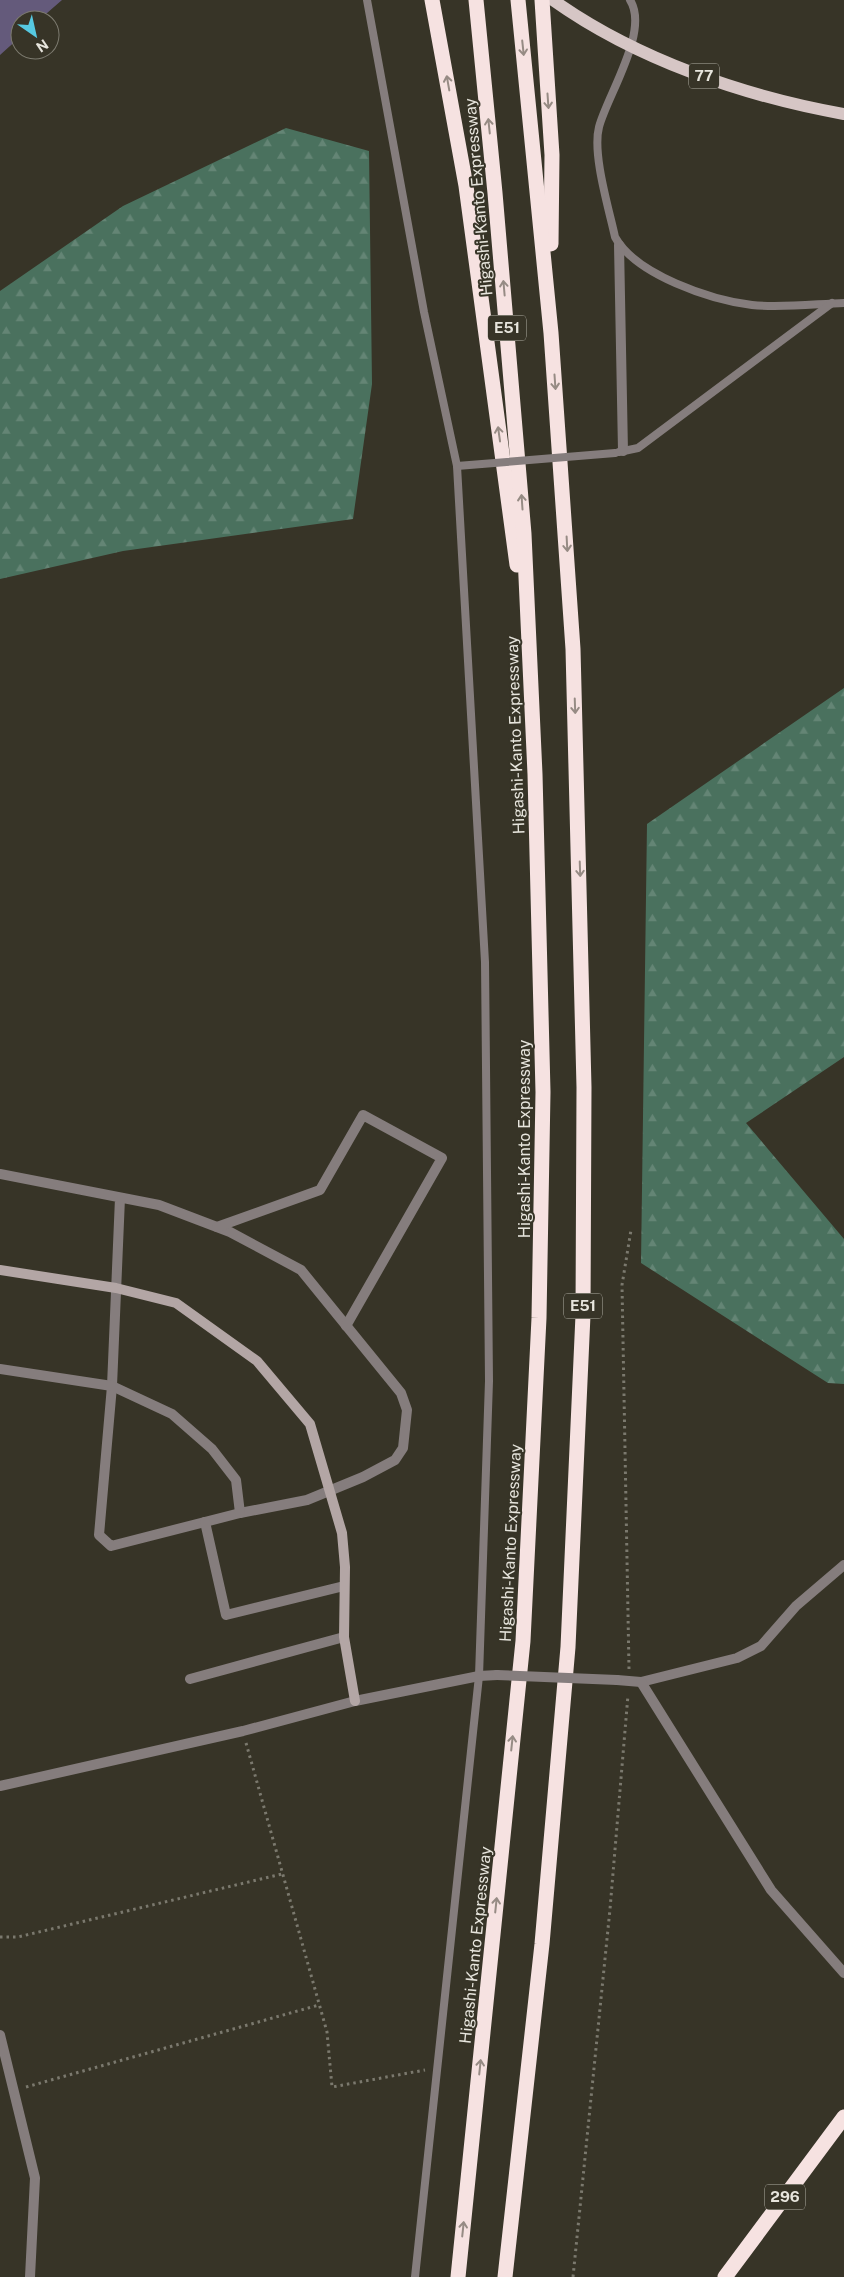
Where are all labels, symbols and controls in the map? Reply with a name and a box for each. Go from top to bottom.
north arrow [10,10,60,60]
text: N [33,36,51,55]
one-way arrow [518,40,528,56]
road number: 77 [689,64,719,88]
one-way arrow [442,75,452,91]
one-way arrow [544,93,553,109]
street label: Higashi-Kanto Expressway [460,97,497,297]
one-way arrow [484,119,494,135]
one-way arrow [499,280,509,296]
road number: E51 [488,316,526,340]
one-way arrow [550,374,559,390]
one-way arrow [494,427,504,443]
one-way arrow [517,495,527,511]
one-way arrow [562,536,571,552]
street label: Higashi-Kanto Expressway [503,635,528,834]
one-way arrow [570,698,579,714]
one-way arrow [575,860,585,876]
street label: Higashi-Kanto Expressway [515,1039,534,1238]
road number: E51 [564,1294,602,1318]
street label: Higashi-Kanto Expressway [496,1443,525,1643]
one-way arrow [508,1736,517,1752]
street label: Higashi-Kanto Expressway [456,1845,495,2045]
one-way arrow [491,1897,501,1913]
one-way arrow [475,2059,485,2075]
road number: 296 [765,2184,805,2210]
one-way arrow [459,2221,468,2237]

